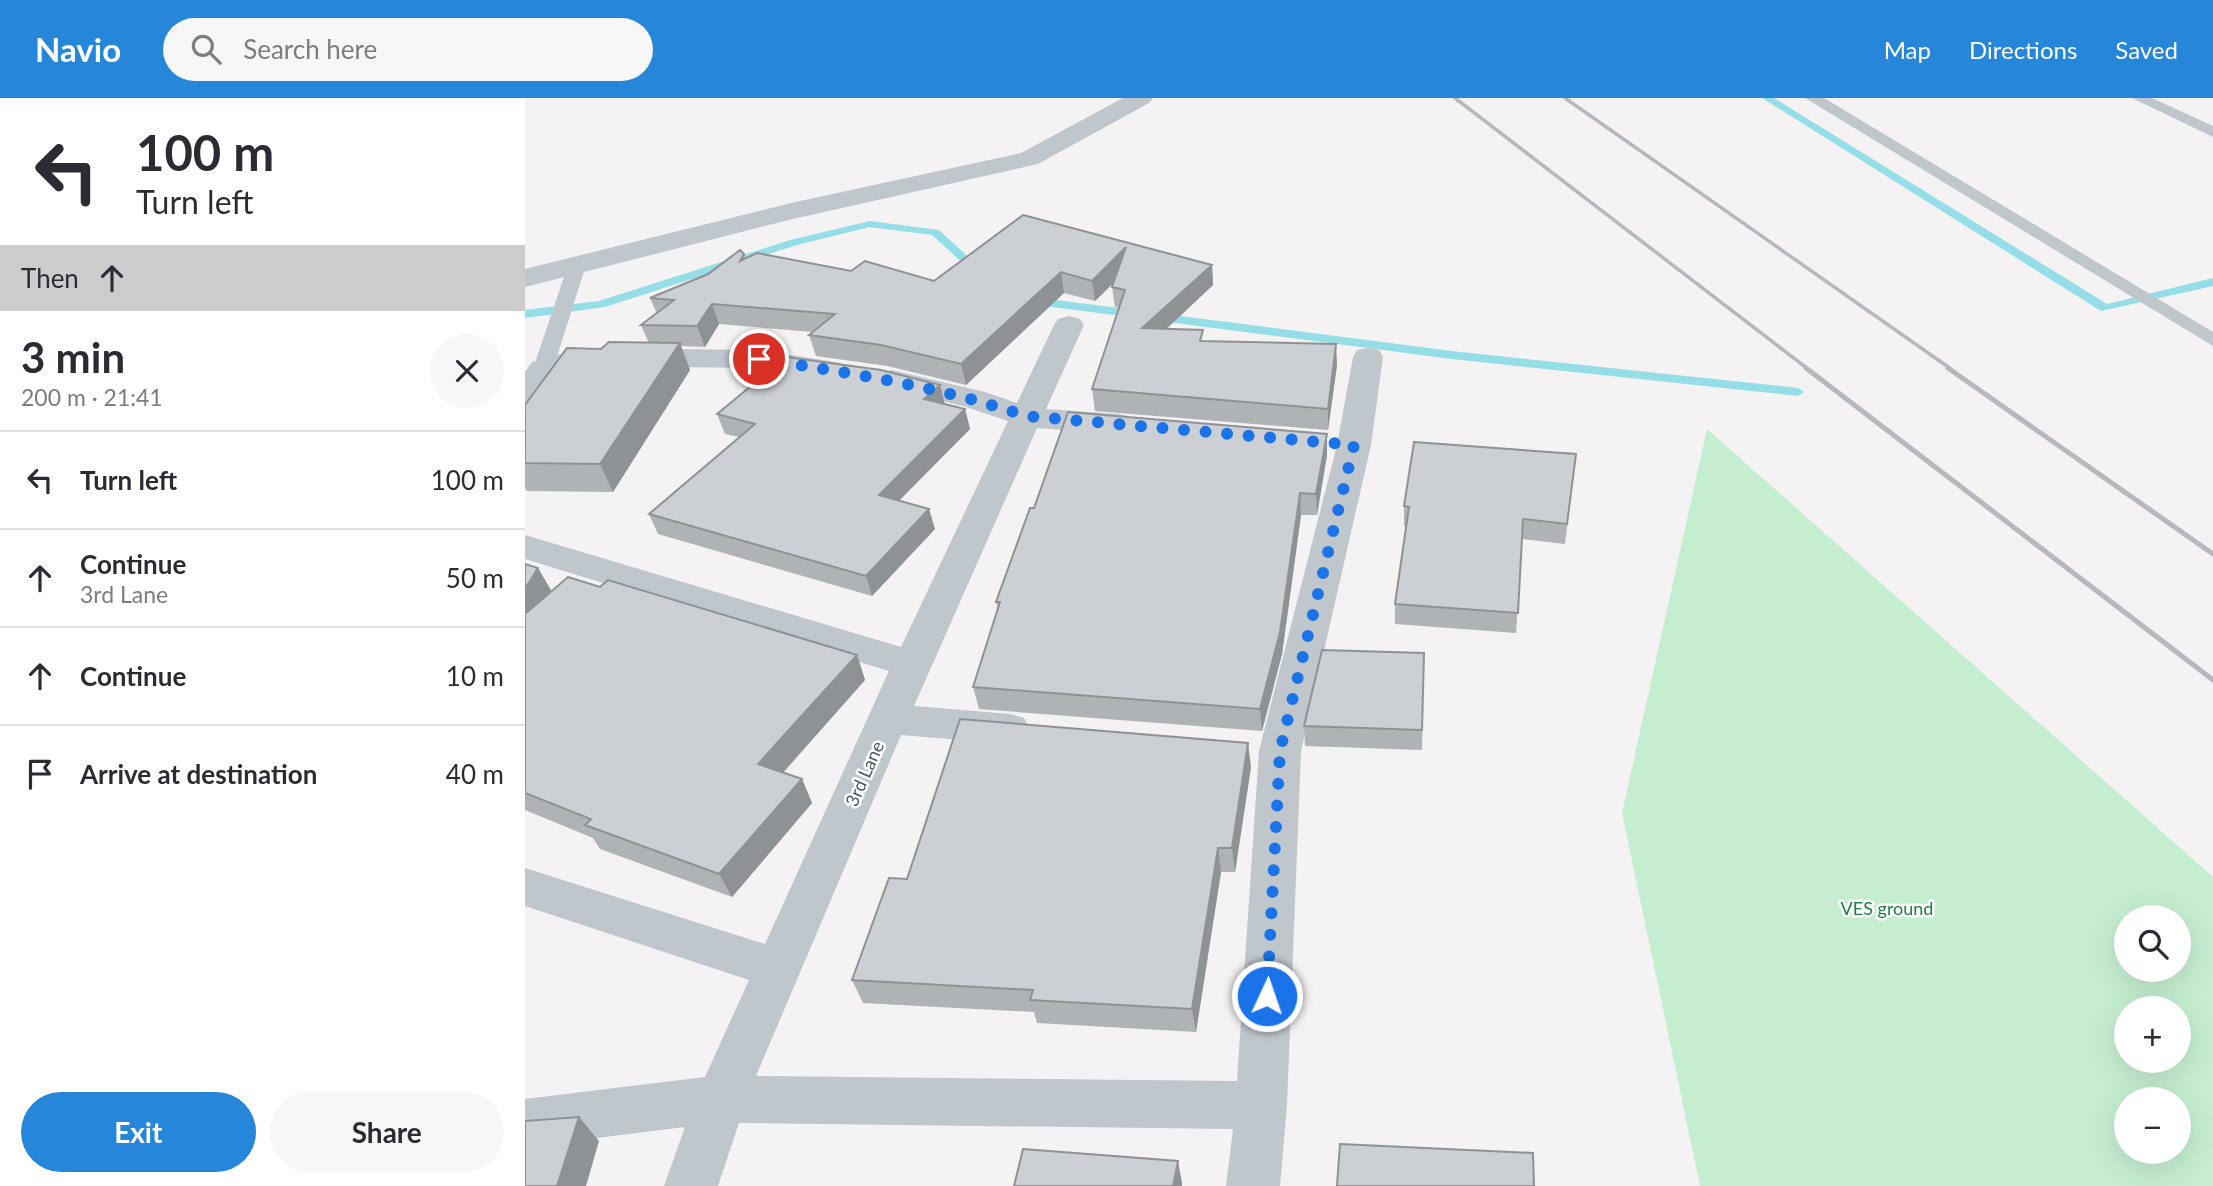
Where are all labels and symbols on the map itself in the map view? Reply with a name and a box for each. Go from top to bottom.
pin [729,329,789,389]
street label: 3rd Lane [840,738,888,810]
park label: VES ground [1841,897,1933,919]
position arrow [1230,959,1304,1033]

